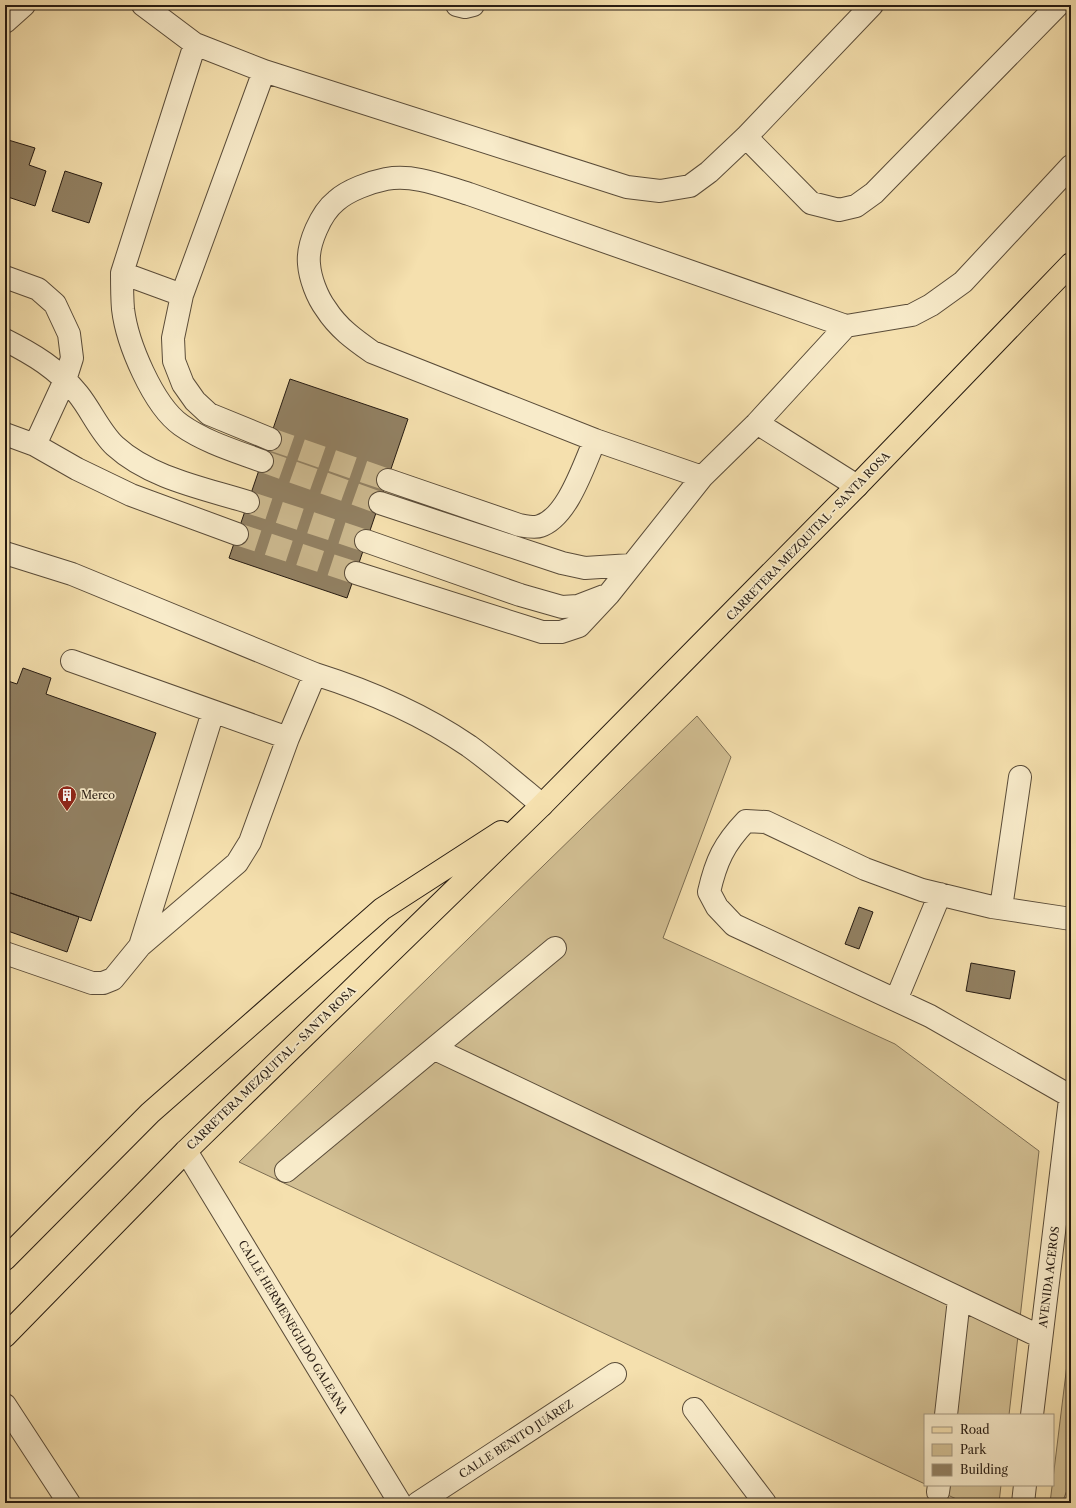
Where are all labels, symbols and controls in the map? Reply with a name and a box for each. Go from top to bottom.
street label: CARRETERA MEZQUITAL - SANTA ROSA [723,448,893,623]
building icon: Merco [56,784,78,812]
place label: Merco [81,788,115,802]
street label: CARRETERA MEZQUITAL - SANTA ROSA [184,983,359,1153]
street label: AVENIDA ACEROS [1036,1225,1062,1330]
street label: CALLE HERMENEGILDO GALEANA [235,1238,351,1417]
street label: CALLE BENITO JUÁREZ [456,1397,576,1481]
legend [924,1414,1054,1486]
text: Road [960,1422,990,1437]
text: Park [960,1442,987,1457]
text: Building [960,1462,1008,1477]

